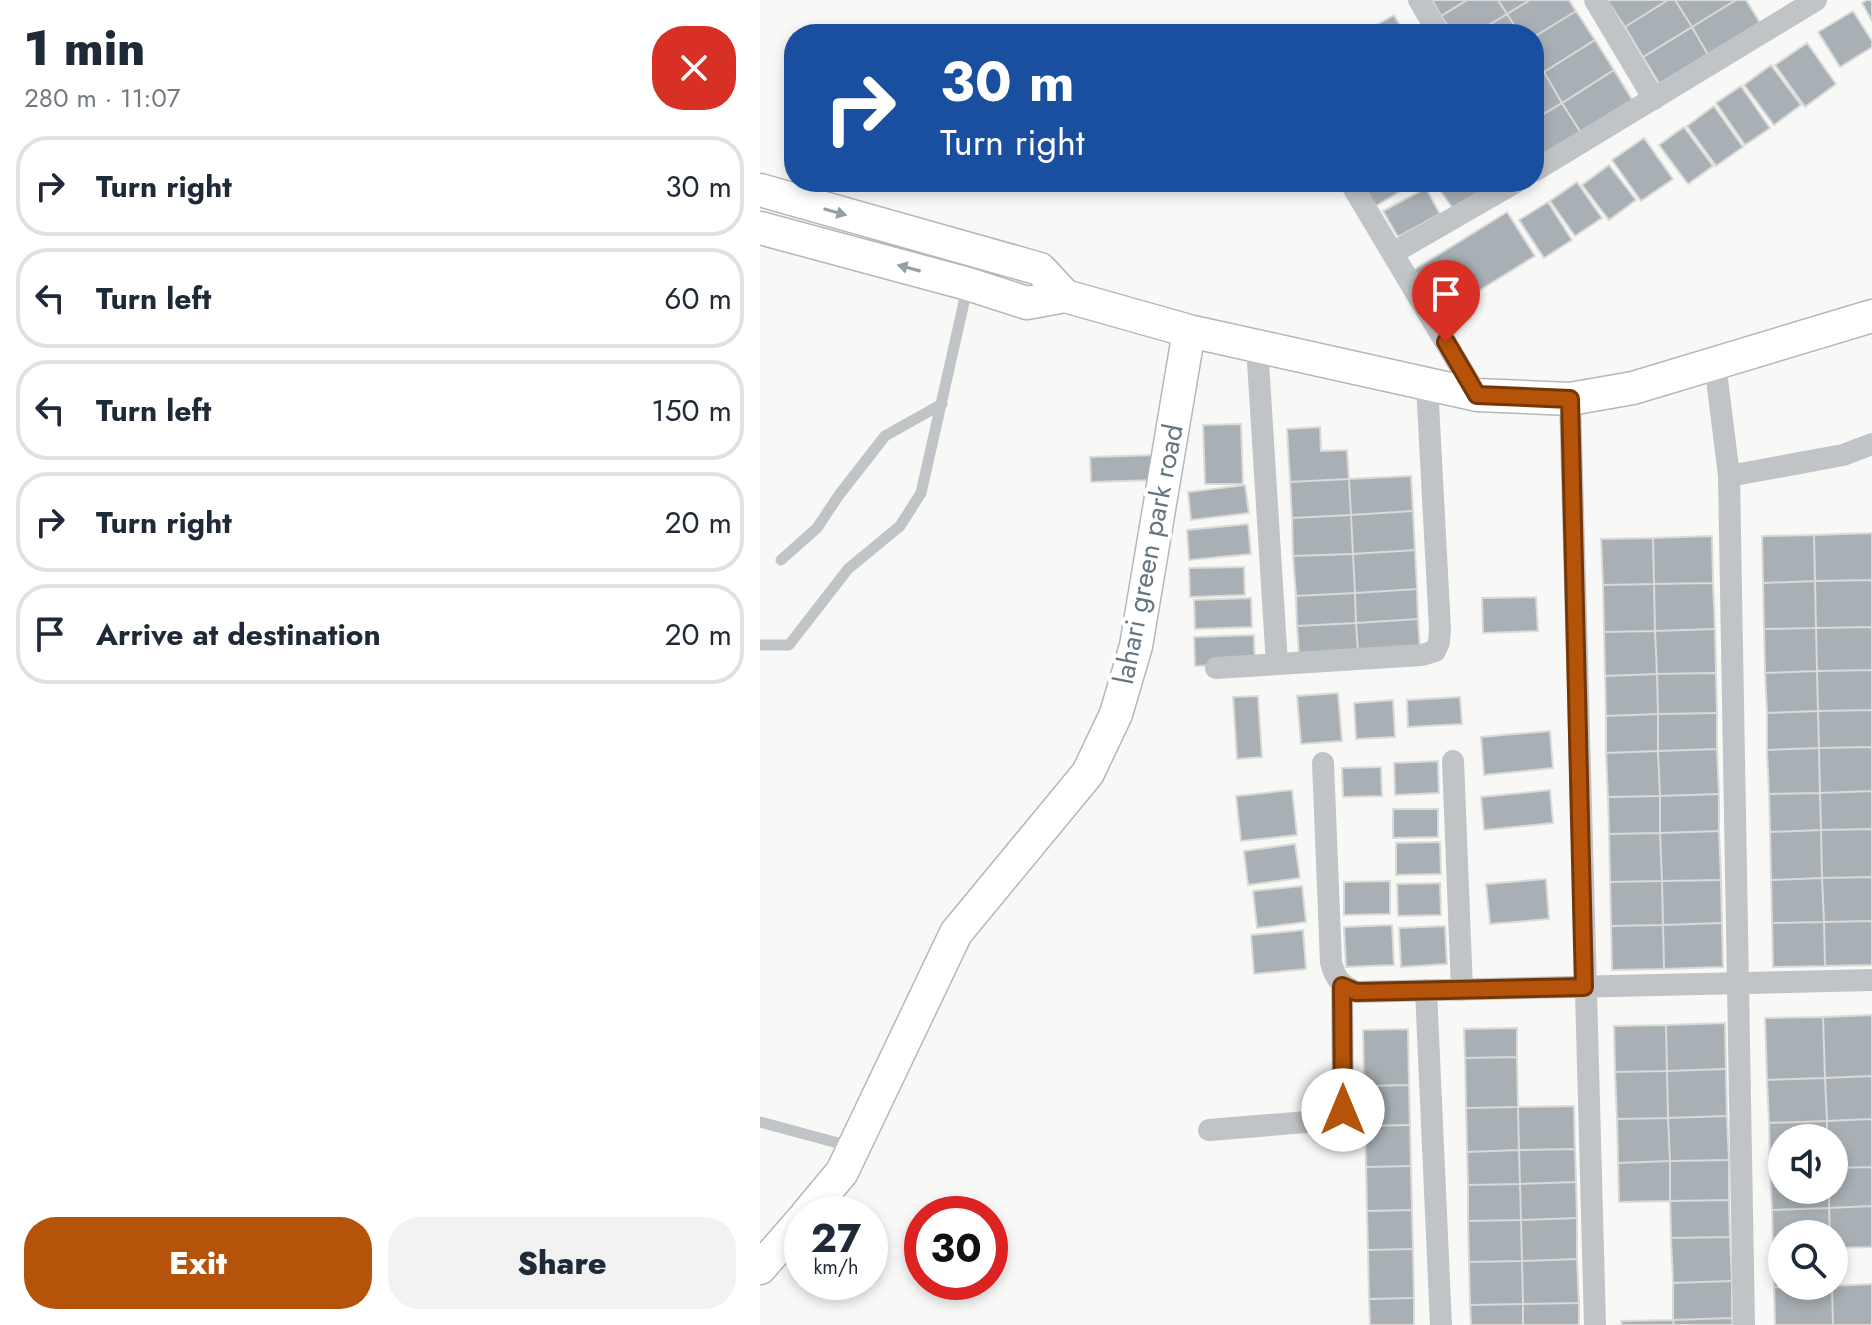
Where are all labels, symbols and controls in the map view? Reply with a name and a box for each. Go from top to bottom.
text: 1 min [24,14,145,83]
button: close [652,26,736,110]
text: 30 m [940,41,1075,122]
icon: right [808,56,912,160]
text: 280 m · 11:07 [24,79,181,117]
text: Turn right [940,116,1085,168]
icon: right [28,164,72,208]
text: Turn right [96,165,232,208]
text: 30 m [665,165,732,208]
one-way arrow [822,206,847,218]
pin [1412,260,1480,342]
one-way arrow [897,261,921,274]
icon: arrive [1424,272,1468,316]
icon: left [28,276,72,320]
text: Turn left [96,277,211,320]
text: 60 m [664,277,732,320]
icon: left [28,388,72,432]
text: Turn left [96,389,211,432]
text: 150 m [651,389,732,432]
street label: lahari green park road [1103,421,1194,688]
icon: right [28,500,72,544]
text: Turn right [96,501,232,544]
text: 20 m [665,501,732,544]
icon: arrive [28,612,72,656]
text: Arrive at destination [96,613,381,656]
text: 20 m [665,613,732,656]
position arrow [1301,1068,1385,1152]
map controls [1768,1124,1848,1300]
button: sound [1768,1124,1848,1204]
speed limit sign: 30 [904,1196,1008,1300]
text: 27 [811,1209,861,1267]
button: Exit [24,1217,372,1309]
button: Share [388,1217,736,1309]
button: search [1768,1220,1848,1300]
text: km/h [813,1253,859,1282]

